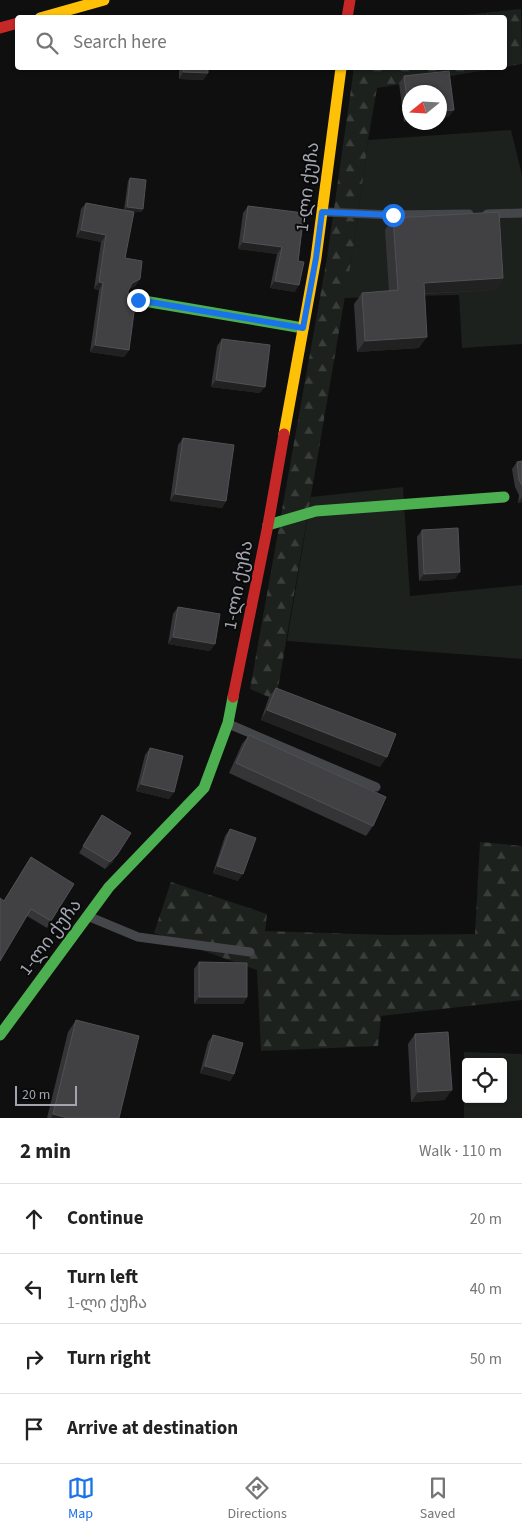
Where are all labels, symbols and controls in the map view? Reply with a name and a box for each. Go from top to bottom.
search box [15,15,507,70]
icon: search [33,29,61,57]
text: Search here [73,29,167,56]
north arrow [402,85,447,130]
street label: 1-ლი ქუჩა [290,141,325,233]
route start [382,204,405,227]
route end [127,289,150,312]
street label: 1-ლი ქუჩა [218,538,259,632]
street label: 1-ლი ქუჩა [13,894,88,981]
map controls [462,1058,507,1103]
button: locate [462,1058,507,1103]
scale bar [15,1083,78,1106]
text: 20 m [22,1085,50,1105]
text: 2 min [20,1136,71,1166]
text: Walk · 110 m [419,1140,502,1162]
icon: ahead [20,1205,48,1233]
text: Continue [67,1205,144,1232]
text: 20 m [470,1208,502,1230]
text: Turn left [67,1264,138,1291]
icon: left [20,1275,48,1303]
text: 40 m [470,1278,502,1300]
text: 1-ლი ქუჩა [67,1292,147,1314]
icon: right [20,1345,48,1373]
text: Turn right [67,1345,151,1372]
text: 50 m [470,1348,502,1370]
icon: arrive [20,1415,48,1443]
text: Arrive at destination [67,1415,238,1442]
tab: Map [67,1474,95,1524]
tab: Directions [228,1474,287,1524]
tab: Saved [420,1474,455,1524]

